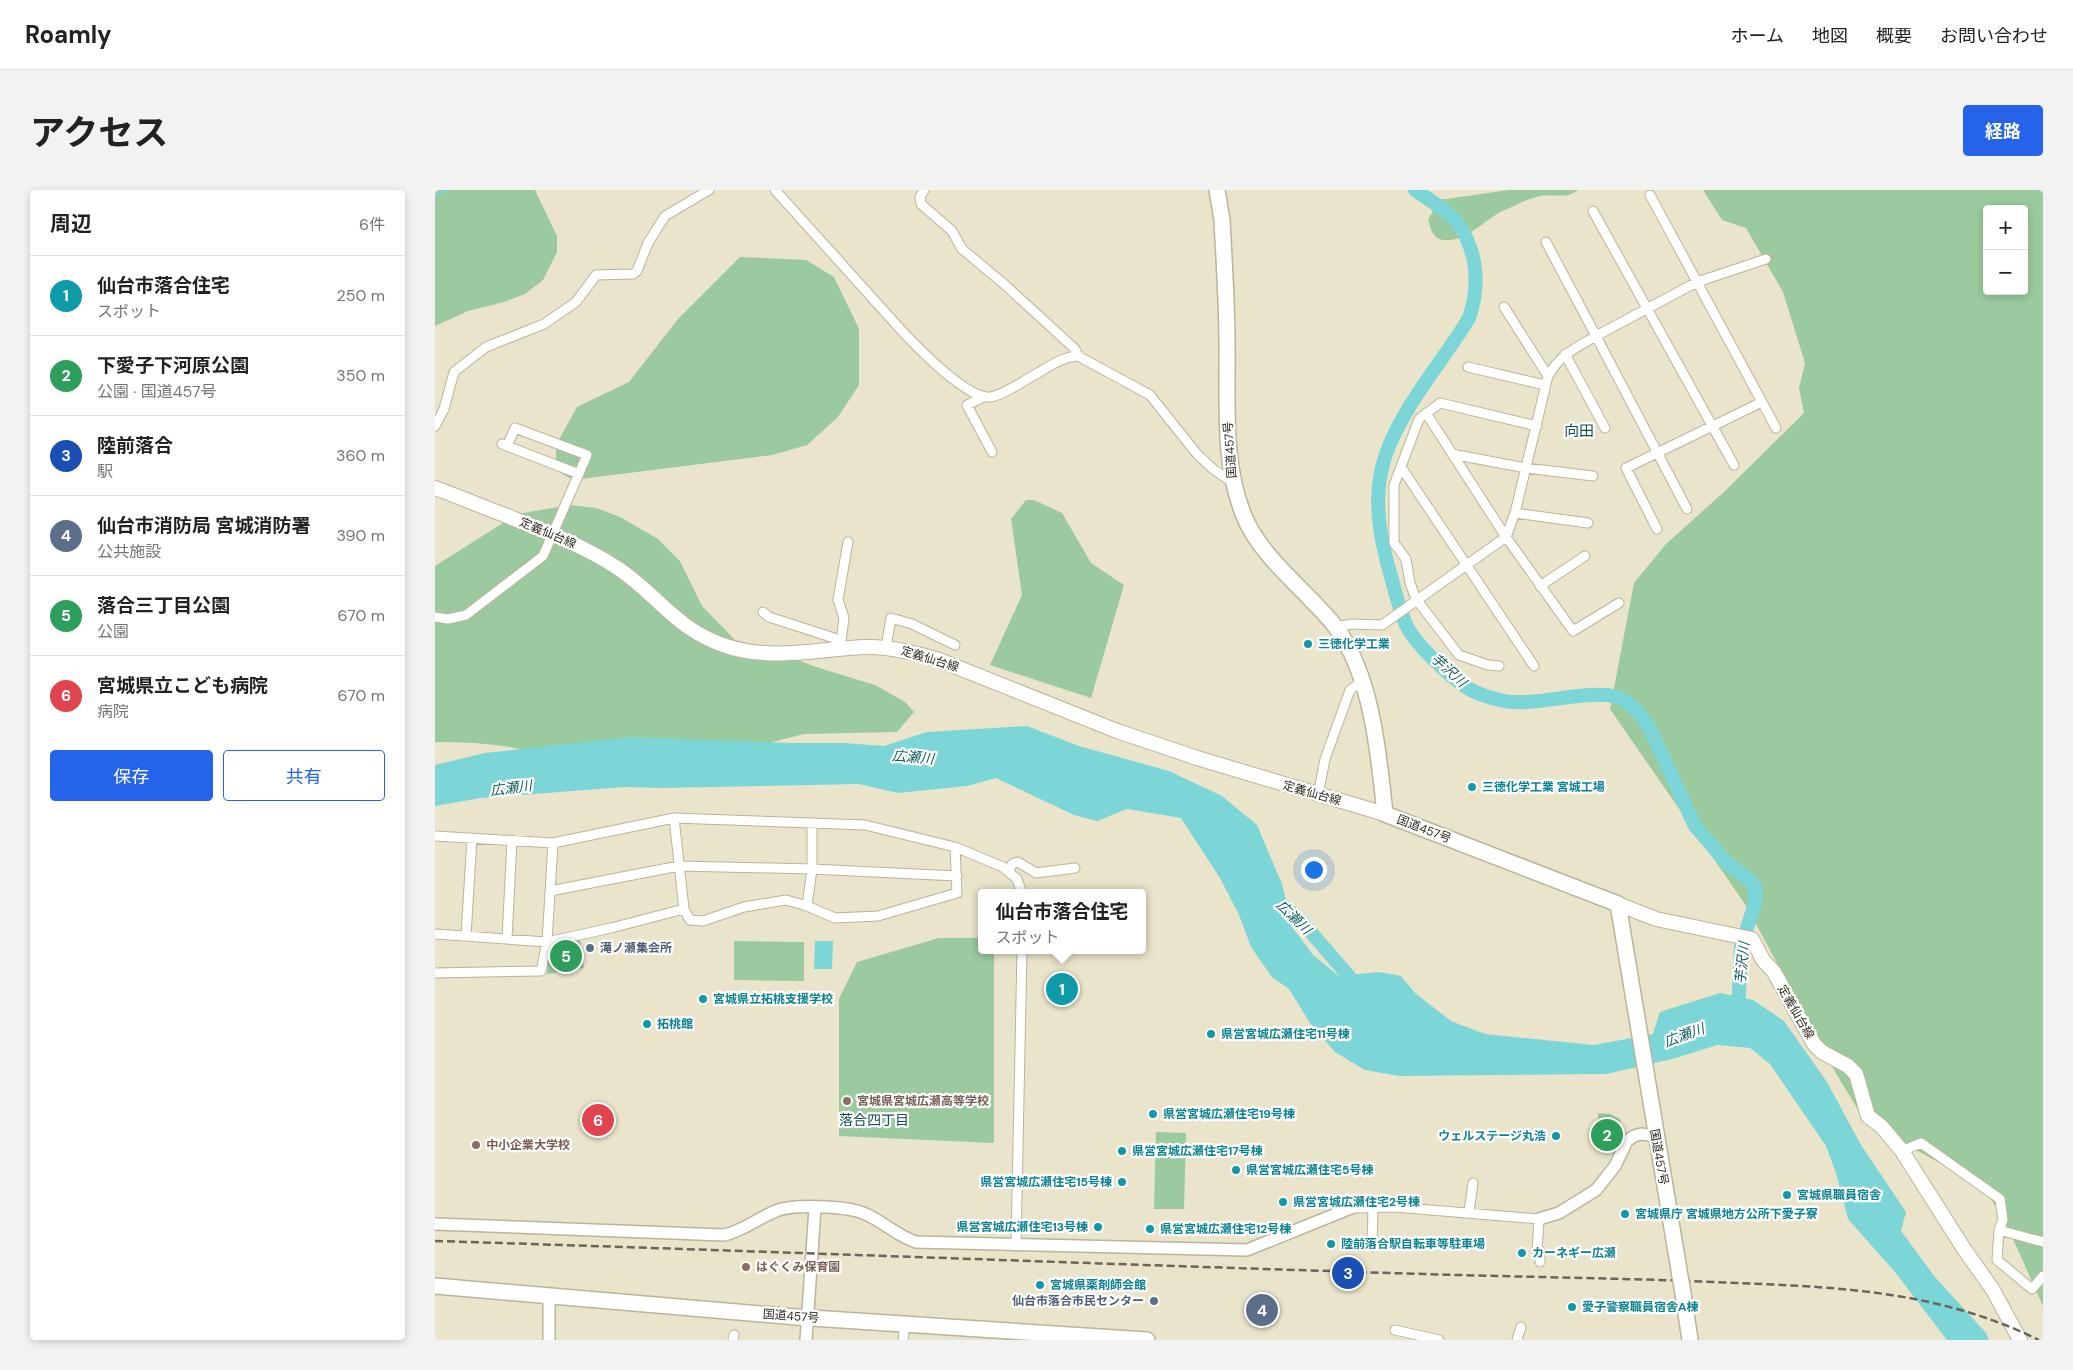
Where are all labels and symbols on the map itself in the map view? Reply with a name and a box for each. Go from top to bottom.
street label: 国道457号 [1220,421,1240,479]
district label: 向田 [1564,421,1594,441]
street label: 定義仙台線 [517,514,579,552]
place label: 三徳化学工業 [1318,636,1390,652]
marker: 三徳化学工業 [1302,638,1314,650]
street label: 定義仙台線 [899,643,961,675]
water label: 芋沢川 [1427,649,1472,692]
water label: 広瀬川 [891,746,937,768]
water label: 広瀬川 [489,776,535,799]
street label: 定義仙台線 [1281,777,1343,809]
place label: 三徳化学工業 宮城工場 [1482,779,1605,795]
marker: 三徳化学工業 宮城工場 [1466,781,1478,793]
street label: 国道457号 [1395,811,1453,847]
your location [1301,857,1327,883]
water label: 広瀬川 [1273,896,1317,939]
pin: 5 [550,937,582,975]
water label: 芋沢川 [1731,939,1753,985]
place label: 滝ノ瀬集会所 [600,940,672,956]
marker: 滝ノ瀬集会所 [584,942,596,954]
pin: 1 [1046,970,1078,1008]
street label: 定義仙台線 [1774,982,1818,1042]
place label: 宮城県立拓桃支援学校 [713,991,833,1007]
marker: 宮城県立拓桃支援学校 [697,993,709,1005]
place label: 拓桃館 [657,1016,693,1032]
marker: 拓桃館 [641,1018,653,1030]
water label: 広瀬川 [1661,1019,1709,1051]
place label: 県営宮城広瀬住宅11号棟 [1221,1026,1350,1042]
marker: 県営宮城広瀬住宅11号棟 [1205,1028,1217,1040]
place label: 宮城県宮城広瀬高等学校 [857,1093,989,1109]
marker: 宮城県宮城広瀬高等学校 [841,1095,853,1107]
pin: 6 [582,1101,614,1139]
place label: 県営宮城広瀬住宅19号棟 [1163,1106,1295,1122]
marker: 県営宮城広瀬住宅19号棟 [1147,1108,1159,1120]
district label: 落合四丁目 [839,1111,909,1129]
pin: 2 [1591,1116,1623,1154]
place label: ウェルステージ丸浩 [1438,1128,1546,1144]
street label: 国道457号 [1646,1128,1672,1186]
marker: ウェルステージ丸浩 [1550,1130,1562,1142]
place label: 中小企業大学校 [486,1137,570,1153]
marker: 中小企業大学校 [470,1139,482,1151]
place label: 県営宮城広瀬住宅17号棟 [1132,1143,1263,1159]
marker: 県営宮城広瀬住宅17号棟 [1116,1145,1128,1157]
place label: 県営宮城広瀬住宅5号棟 [1246,1162,1373,1178]
marker: 県営宮城広瀬住宅5号棟 [1230,1164,1242,1176]
place label: 県営宮城広瀬住宅15号棟 [980,1174,1112,1190]
marker: 県営宮城広瀬住宅15号棟 [1116,1176,1128,1188]
place label: 宮城県職員宿舎 [1797,1187,1881,1203]
marker: 宮城県職員宿舎 [1781,1189,1793,1201]
place label: 県営宮城広瀬住宅2号棟 [1293,1194,1420,1210]
marker: 県営宮城広瀬住宅2号棟 [1277,1196,1289,1208]
place label: 宮城県庁 宮城県地方公所下愛子寮 [1635,1206,1818,1222]
marker: 宮城県庁 宮城県地方公所下愛子寮 [1619,1208,1631,1220]
place label: 県営宮城広瀬住宅13号棟 [956,1219,1088,1235]
marker: 県営宮城広瀬住宅13号棟 [1092,1221,1104,1233]
place label: 県営宮城広瀬住宅12号棟 [1160,1221,1291,1237]
marker: 県営宮城広瀬住宅12号棟 [1144,1223,1156,1235]
place label: 陸前落合駅自転車等駐車場 [1341,1236,1485,1252]
marker: 陸前落合駅自転車等駐車場 [1325,1238,1337,1250]
place label: カーネギー広瀬 [1532,1245,1616,1261]
marker: カーネギー広瀬 [1516,1247,1528,1259]
pin: 3 [1332,1254,1364,1292]
place label: はぐくみ保育園 [756,1259,840,1275]
marker: はぐくみ保育園 [740,1261,752,1273]
place label: 宮城県薬剤師会館 [1050,1277,1146,1293]
marker: 宮城県薬剤師会館 [1034,1279,1046,1291]
pin: 4 [1246,1291,1278,1329]
place label: 仙台市落合市民センター [1012,1293,1144,1309]
marker: 仙台市落合市民センター [1148,1295,1160,1307]
place label: 愛子警察職員宿舎A棟 [1582,1299,1699,1315]
marker: 愛子警察職員宿舎A棟 [1566,1301,1578,1313]
street label: 国道457号 [762,1306,820,1326]

